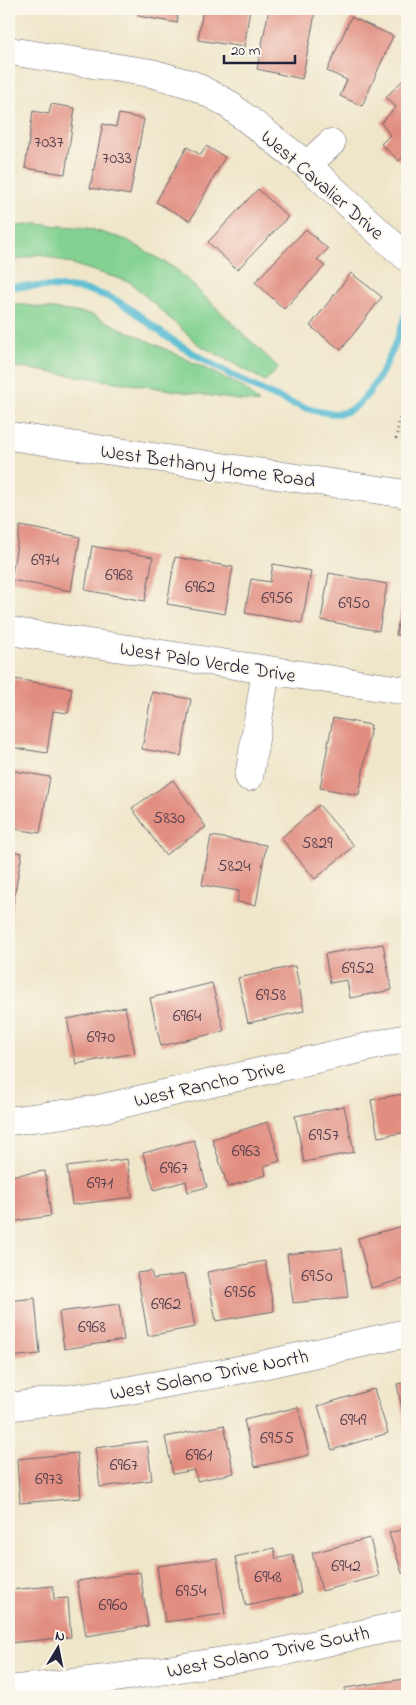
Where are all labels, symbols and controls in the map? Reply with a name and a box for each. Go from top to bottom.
scale bar [224,32,295,64]
text: 20 m [231,40,261,62]
street label: West Cavalier Drive [253,124,390,248]
house number: 7037 [34,130,65,156]
house number: 7033 [102,146,132,172]
street label: West Bethany Home Road [98,438,317,497]
house number: 6974 [31,548,60,574]
house number: 6968 [105,563,133,589]
house number: 6962 [185,575,215,601]
house number: 6956 [261,586,293,612]
house number: 6950 [338,591,370,617]
street label: West Palo Verde Drive [118,635,298,692]
house number: 5830 [153,806,185,832]
house number: 5829 [301,831,333,857]
house number: 5824 [217,854,251,880]
house number: 6952 [342,956,374,982]
house number: 6958 [256,983,286,1009]
house number: 6964 [173,1004,202,1030]
house number: 6970 [87,1025,115,1051]
street label: West Rancho Drive [131,1054,288,1117]
house number: 6957 [308,1123,340,1149]
house number: 6963 [232,1139,260,1165]
house number: 6967 [160,1156,189,1182]
house number: 6971 [87,1171,114,1197]
house number: 6950 [301,1264,333,1290]
house number: 6956 [224,1280,256,1306]
house number: 6962 [151,1292,181,1318]
house number: 6968 [78,1315,106,1341]
street label: West Solano Drive North [108,1343,311,1410]
house number: 6949 [340,1408,367,1434]
house number: 6955 [260,1426,294,1452]
house number: 6961 [186,1443,213,1469]
house number: 6967 [110,1453,139,1479]
house number: 6973 [35,1467,63,1493]
house number: 6942 [331,1554,361,1580]
house number: 6948 [254,1565,282,1591]
house number: 6954 [175,1579,207,1605]
house number: 6960 [98,1593,128,1619]
street label: West Solano Drive South [165,1620,372,1687]
north arrow [32,1622,82,1672]
text: N [54,1626,66,1648]

